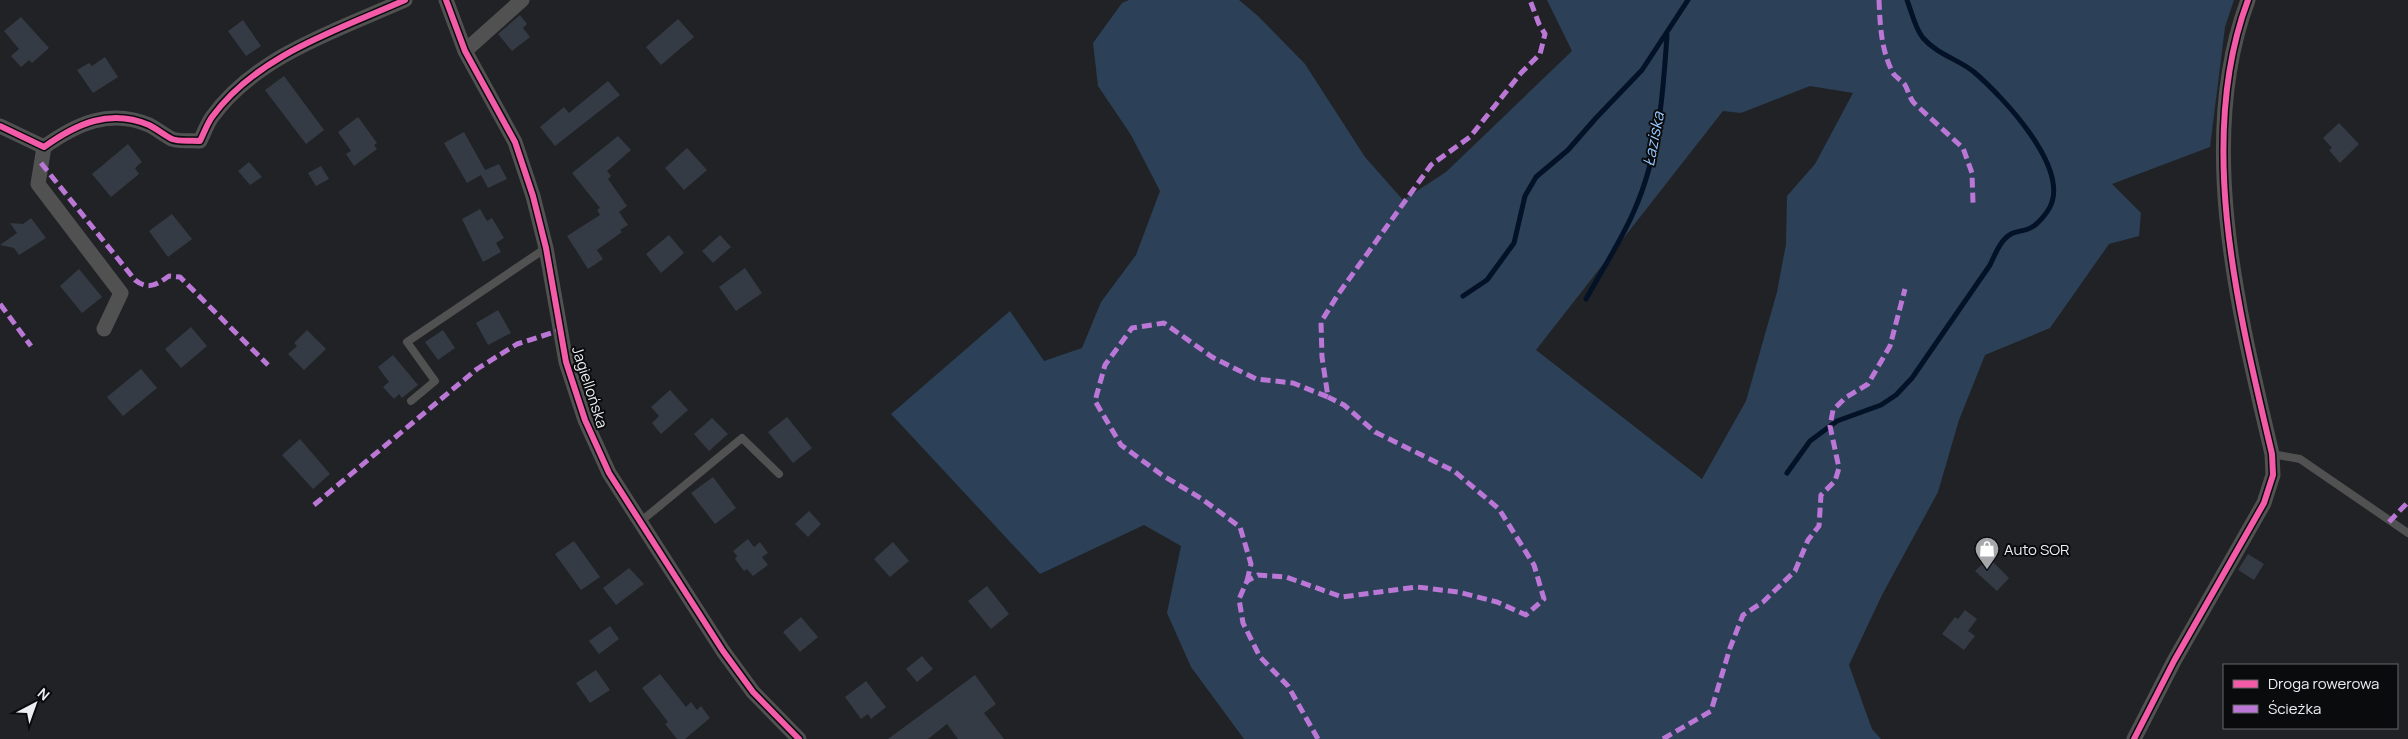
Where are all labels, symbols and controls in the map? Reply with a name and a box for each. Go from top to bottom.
water label: Łaziska [1637,109,1669,168]
street label: Jagiellońska [567,343,613,431]
shop icon: Auto SOR [1974,536,2000,570]
place label: Auto SOR [2004,539,2070,560]
legend [2223,664,2398,729]
text: Droga rowerowa [2268,673,2379,694]
north arrow [10,679,60,729]
text: N [34,683,54,704]
text: Ścieżka [2268,698,2321,719]

